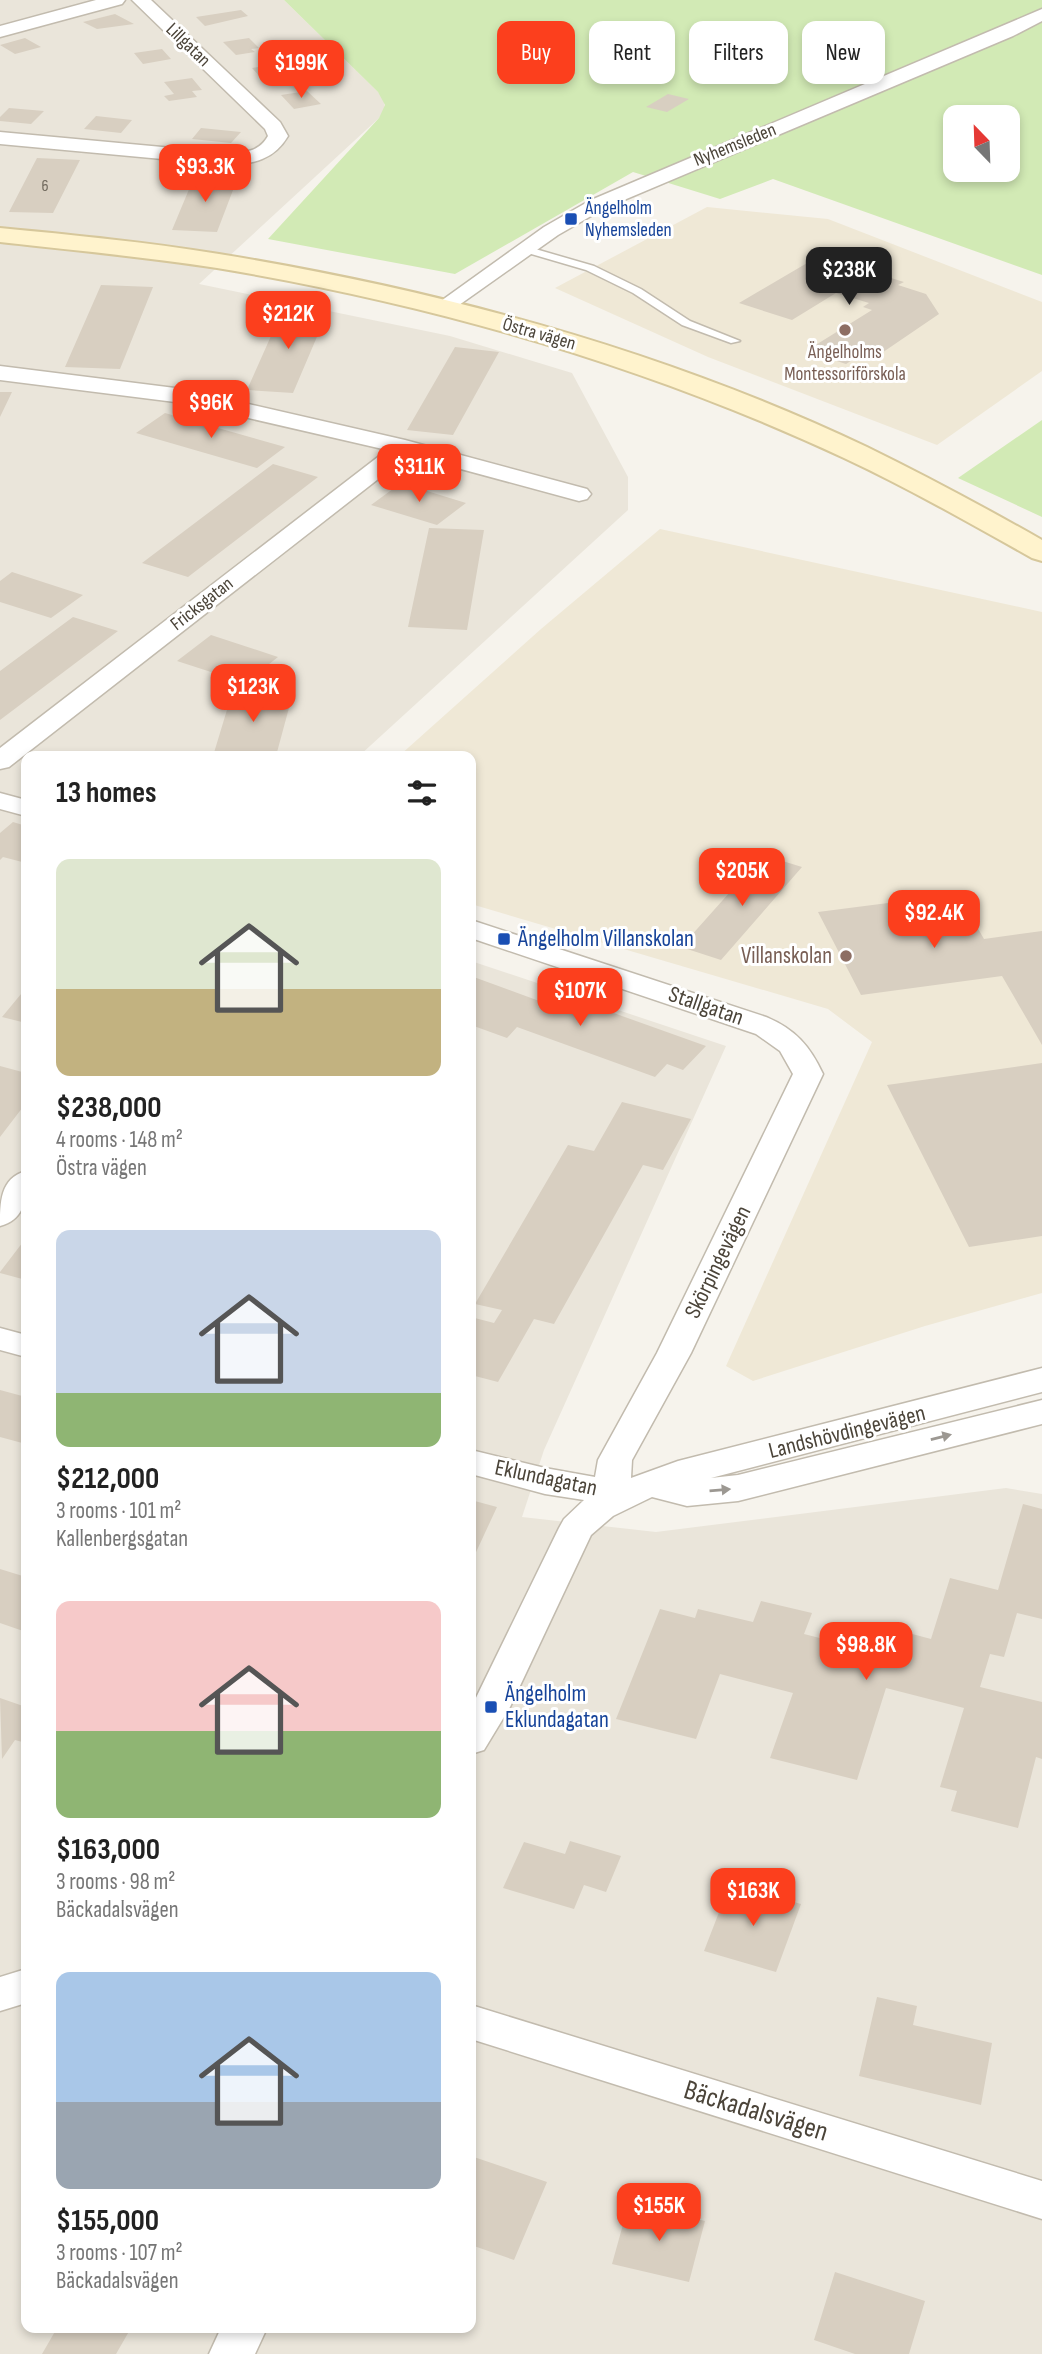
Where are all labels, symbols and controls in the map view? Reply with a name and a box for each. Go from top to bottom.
street label: Lillgatan [161,18,215,72]
chip: Buy [497,21,575,84]
chip: Rent [589,21,675,84]
chip: Filters [689,21,788,84]
chip: New [802,21,885,84]
pin: $199K [252,41,350,100]
text: $199K [274,49,328,77]
north arrow [943,105,1020,182]
map controls [943,105,1020,182]
street label: Nyhemsleden [691,118,779,172]
pin: $93.3K [148,144,262,204]
text: $93.3K [175,153,235,181]
house number: 6 [41,177,49,196]
place label: Ängelholm Nyhemsleden [584,197,672,242]
marker: Ängelholm Nyhemsleden [563,211,579,227]
pin: $238K [800,247,898,307]
text: $238K [822,256,876,284]
pin: $212K [239,292,337,351]
text: $212K [262,300,314,328]
street label: Östra vägen [500,313,578,355]
marker: Ängelholms Montessoriförskola [837,322,853,338]
place label: Ängelholms Montessoriförskola [784,341,906,386]
pin: $96K [170,380,252,440]
text: $96K [189,389,233,417]
pin: $311K [370,444,468,504]
text: $311K [393,453,445,481]
street label: Fricksgatan [166,572,238,636]
pin: $123K [204,664,302,724]
text: $123K [227,673,279,701]
icon: filters [403,774,441,812]
text: 13 homes [56,775,157,811]
pin: $205K [693,848,791,908]
text: $205K [715,857,769,885]
pin: $92.4K [877,890,991,950]
text: $92.4K [904,899,964,927]
icon: home [186,905,312,1031]
place label: Ängelholm Villanskolan [517,925,694,953]
marker: Ängelholm Villanskolan [496,931,512,947]
place label: Villanskolan [741,942,832,970]
marker: Villanskolan [838,948,854,964]
pin: $107K [531,968,629,1028]
text: $107K [553,977,607,1005]
street label: Stallgatan [665,980,747,1032]
text: $238,000 [56,1090,162,1126]
text: 4 rooms · 148 m² [56,1126,183,1154]
text: Östra vägen [56,1154,147,1182]
street label: Skörpingevägen [679,1201,757,1323]
icon: home [186,1276,312,1402]
street label: Landshövdingevägen [766,1399,928,1465]
one-way arrow [930,1431,952,1442]
street label: Eklundagatan [492,1454,600,1502]
text: $212,000 [56,1461,159,1497]
one-way arrow [709,1484,731,1495]
text: 3 rooms · 101 m² [56,1497,181,1525]
text: Kallenbergsgatan [56,1525,188,1553]
pin: $98.8K [809,1622,923,1682]
text: $98.8K [836,1631,896,1659]
icon: home [186,1647,312,1773]
place label: Ängelholm Eklundagatan [504,1680,609,1734]
marker: Ängelholm Eklundagatan [483,1699,499,1715]
text: $163,000 [56,1832,160,1868]
text: 3 rooms · 98 m² [56,1868,175,1896]
pin: $163K [704,1868,802,1928]
text: $163K [726,1877,780,1905]
text: Bäckadalsvägen [56,1896,179,1924]
icon: home [186,2018,312,2144]
street label: Bäckadalsvägen [680,2073,832,2149]
pin: $155K [610,2184,708,2243]
text: $155K [633,2192,685,2220]
text: $155,000 [56,2203,159,2239]
text: 3 rooms · 107 m² [56,2239,183,2267]
text: Bäckadalsvägen [56,2267,179,2295]

